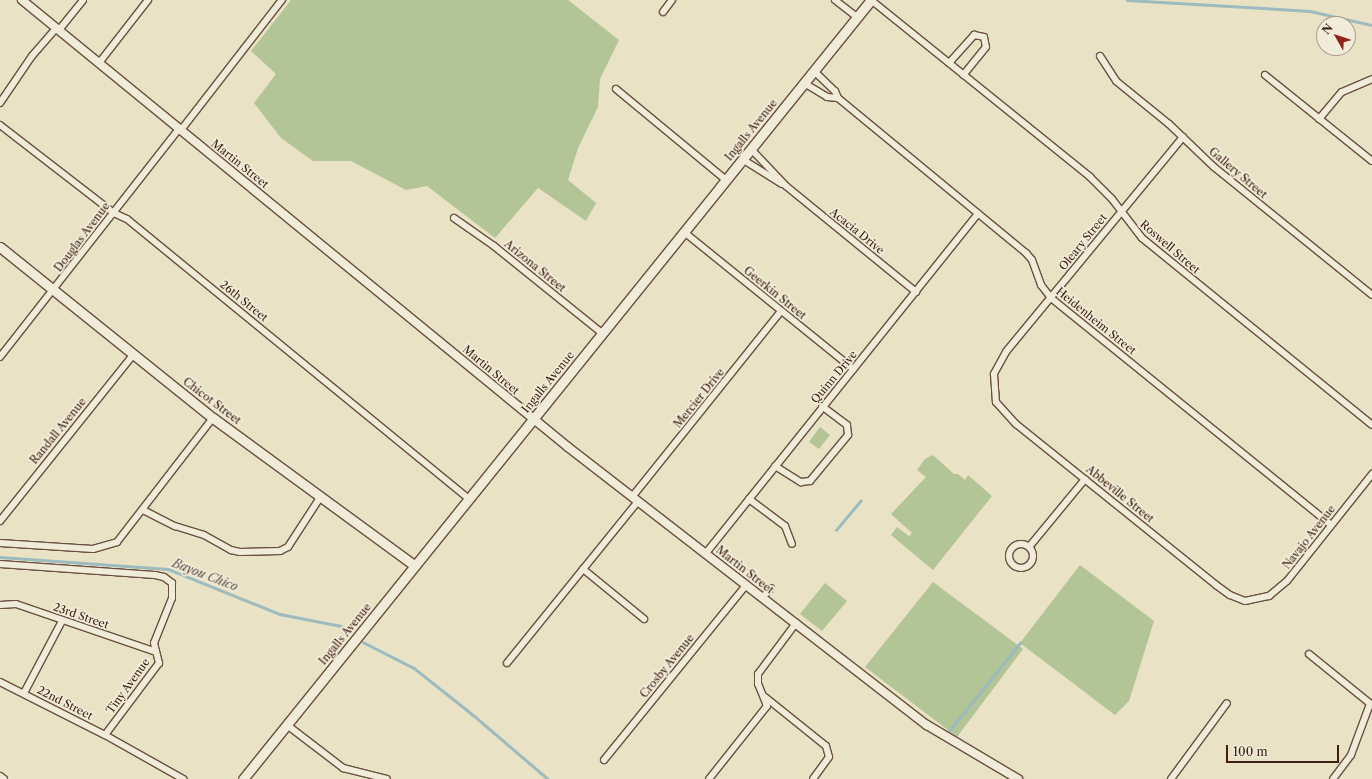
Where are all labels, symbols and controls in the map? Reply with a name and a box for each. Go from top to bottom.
north arrow [1316,16,1356,56]
text: N [1319,21,1336,37]
street label: Ingalls Avenue [722,96,780,164]
street label: Martin Street [209,137,271,191]
street label: Gallery Street [1206,145,1270,201]
street label: Douglas Avenue [51,199,113,275]
street label: Acacia Drive [827,205,887,257]
street label: Oleary Street [1056,211,1110,273]
street label: Roswell Street [1137,217,1203,277]
street label: Arizona Street [502,237,568,295]
street label: Geerkin Street [741,264,809,322]
street label: 26th Street [217,278,271,324]
street label: Heidenheim Street [1053,285,1139,357]
street label: Martin Street [460,343,522,397]
street label: Ingalls Avenue [519,348,577,416]
street label: Quinn Drive [808,348,860,406]
street label: Mercier Drive [671,366,727,430]
street label: Chicot Street [180,375,244,427]
street label: Randall Avenue [27,395,89,467]
street label: Abbeville Street [1083,463,1157,525]
street label: Navajo Avenue [1280,502,1338,572]
street label: Martin Street [713,543,777,597]
water label: Bayou Chico [170,556,240,594]
street label: 23rd Street [52,600,110,632]
street label: Ingalls Avenue [316,600,374,668]
street label: Crosby Avenue [637,631,697,701]
street label: Tiny Avenue [103,655,153,717]
street label: 22nd Street [35,683,95,723]
scale bar [1228,737,1341,763]
text: 100 m [1233,744,1268,759]

